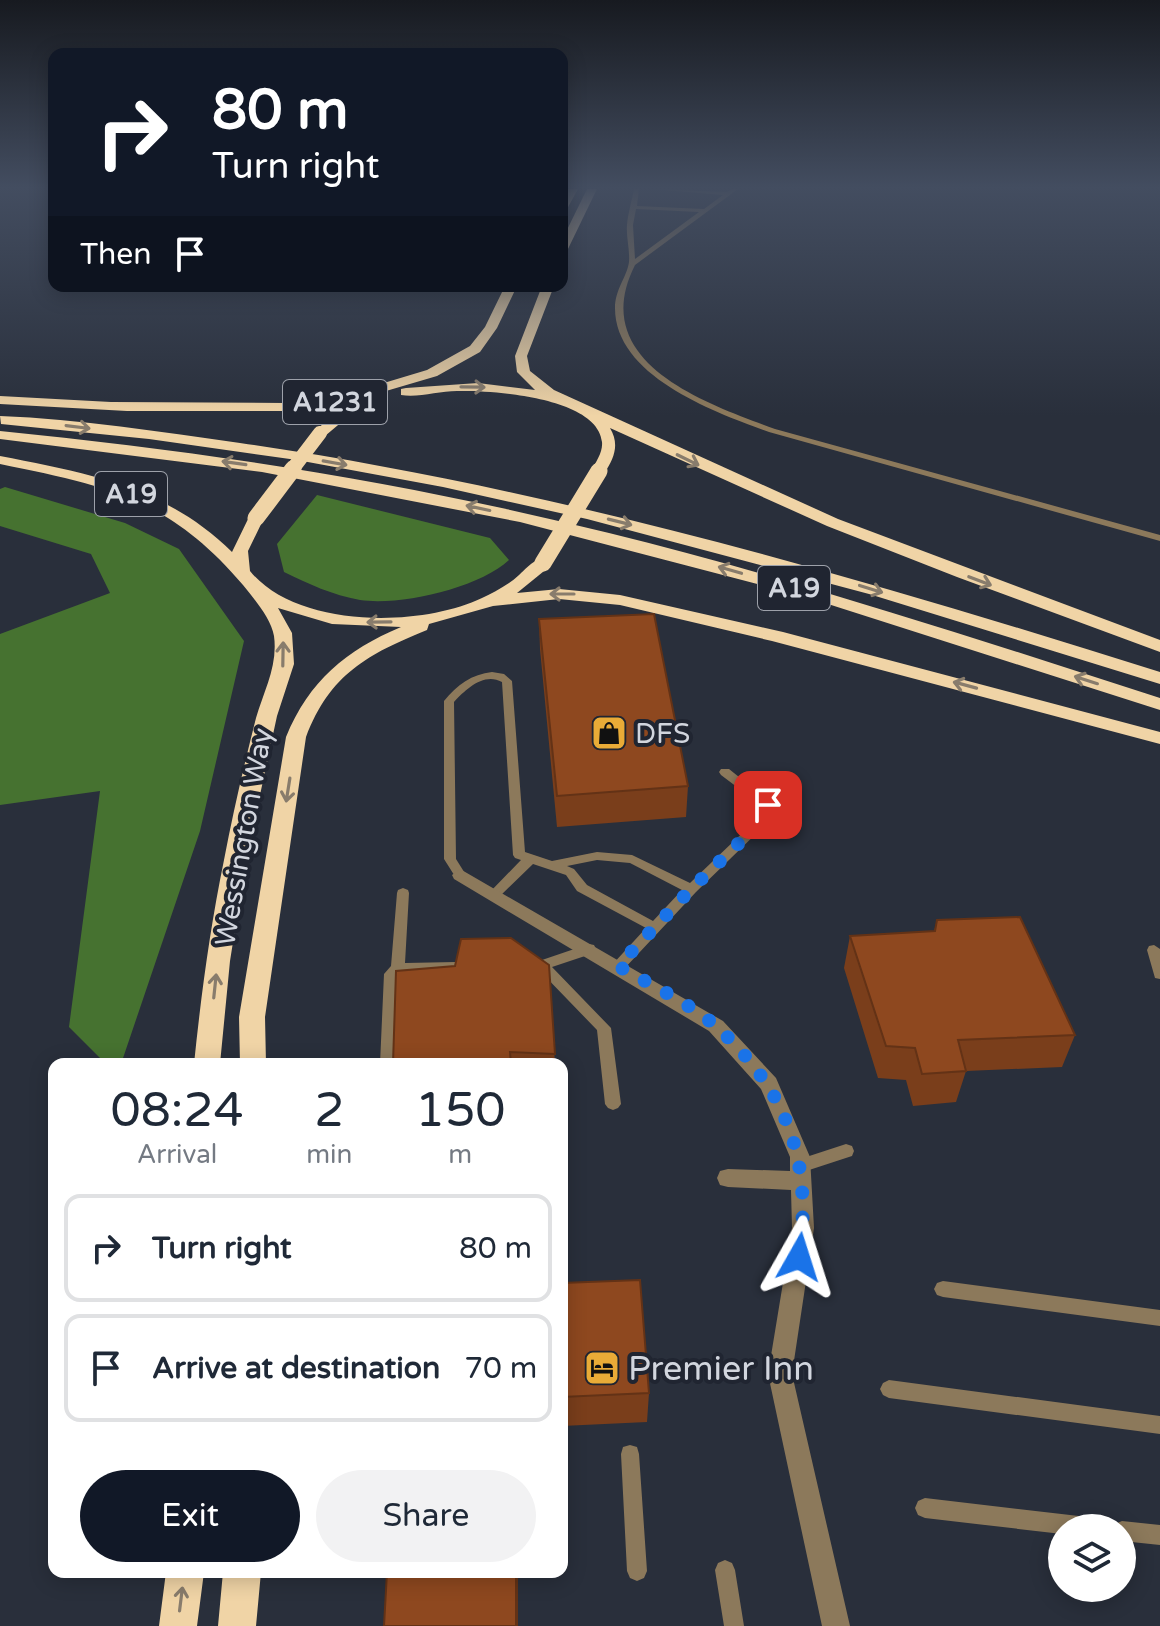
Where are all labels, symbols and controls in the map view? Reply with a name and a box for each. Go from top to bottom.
text: 80 m [212,77,348,144]
icon: right [80,80,184,184]
text: Turn right [212,145,379,188]
icon: arrive [168,232,212,276]
text: Then [80,236,152,273]
one-way arrow [459,379,486,395]
road number: A1231 [283,380,387,424]
one-way arrow [64,420,91,435]
one-way arrow [676,453,700,468]
one-way arrow [222,455,247,470]
one-way arrow [322,457,347,472]
road number: A19 [95,472,167,516]
one-way arrow [466,500,491,515]
one-way arrow [607,515,633,530]
one-way arrow [718,562,744,577]
road number: A19 [758,566,830,610]
one-way arrow [967,575,992,589]
one-way arrow [858,582,884,597]
one-way arrow [549,587,576,602]
one-way arrow [366,614,393,630]
one-way arrow [276,641,291,668]
one-way arrow [1073,672,1099,687]
one-way arrow [952,676,978,691]
shop icon: DFS [590,714,628,752]
place label: DFS [635,717,690,751]
street label: Wessington Way [208,725,280,949]
pin [734,771,802,839]
one-way arrow [280,777,295,802]
icon: arrive [746,783,790,827]
one-way arrow [208,974,223,1000]
text: 08:24 [111,1082,244,1140]
text: 2 [314,1082,344,1140]
text: 150 [415,1082,505,1140]
text: Arrival [137,1139,217,1170]
text: min [306,1139,352,1170]
text: m [448,1139,472,1170]
position arrow [757,1215,841,1299]
icon: right [84,1226,128,1270]
text: Turn right [152,1230,292,1267]
text: 80 m [459,1230,532,1267]
icon: arrive [84,1346,128,1390]
hotel icon: Premier Inn [583,1349,621,1387]
place label: Premier Inn [628,1349,814,1390]
text: Arrive at destination [152,1350,440,1387]
text: 70 m [464,1350,537,1387]
button: Exit [80,1470,300,1562]
button: Share [316,1470,536,1562]
map controls [1048,1514,1136,1602]
button: layers [1048,1514,1136,1602]
one-way arrow [174,1586,189,1613]

